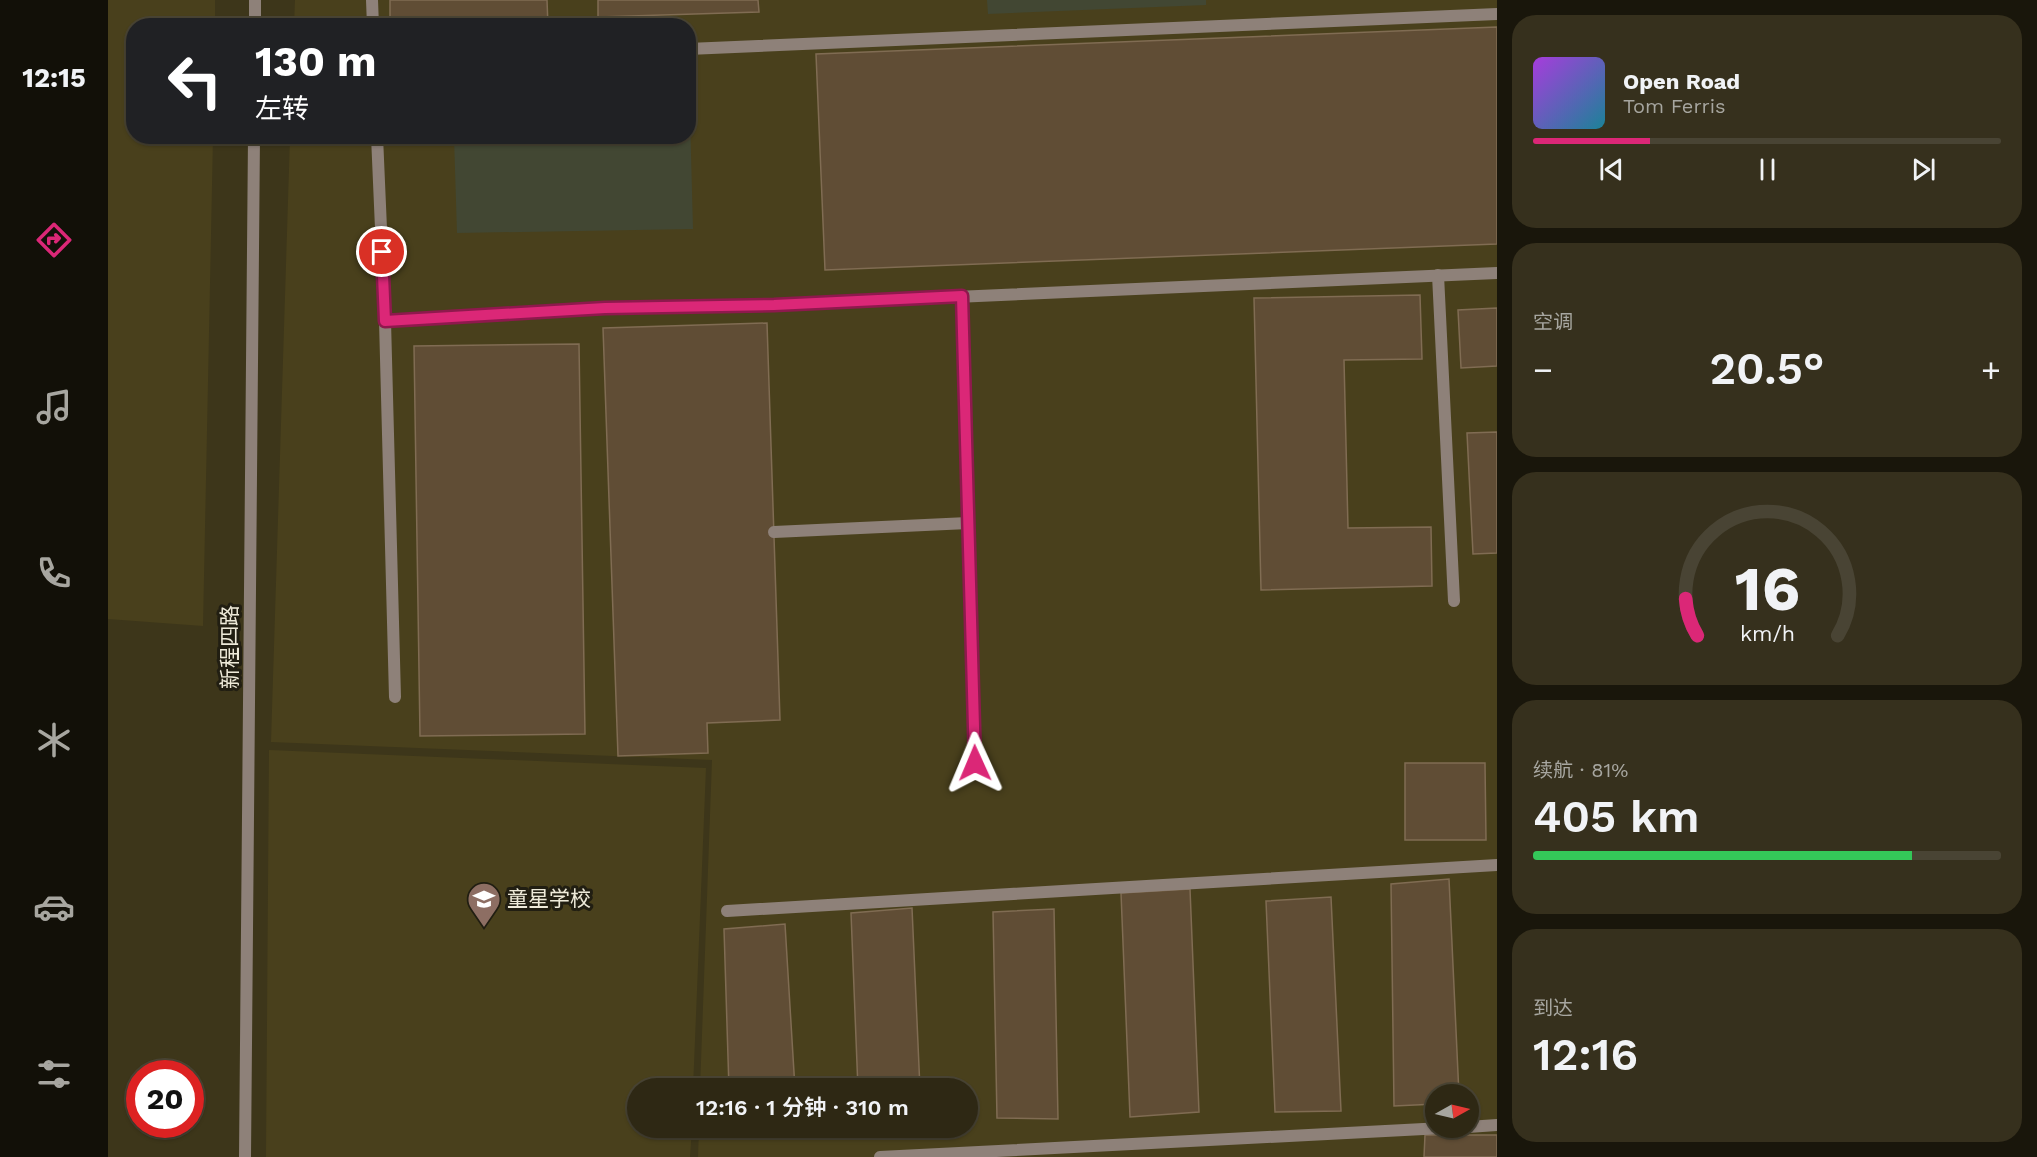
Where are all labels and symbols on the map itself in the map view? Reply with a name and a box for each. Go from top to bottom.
pin [356,226,407,277]
street label: 新程四路 [217,605,242,689]
position arrow [943,731,1007,795]
school or university icon: 童星学校 [466,881,502,928]
place label: 童星学校 [507,886,591,911]
speed limit sign: 20 [126,1060,204,1138]
north arrow [1425,1084,1479,1138]

